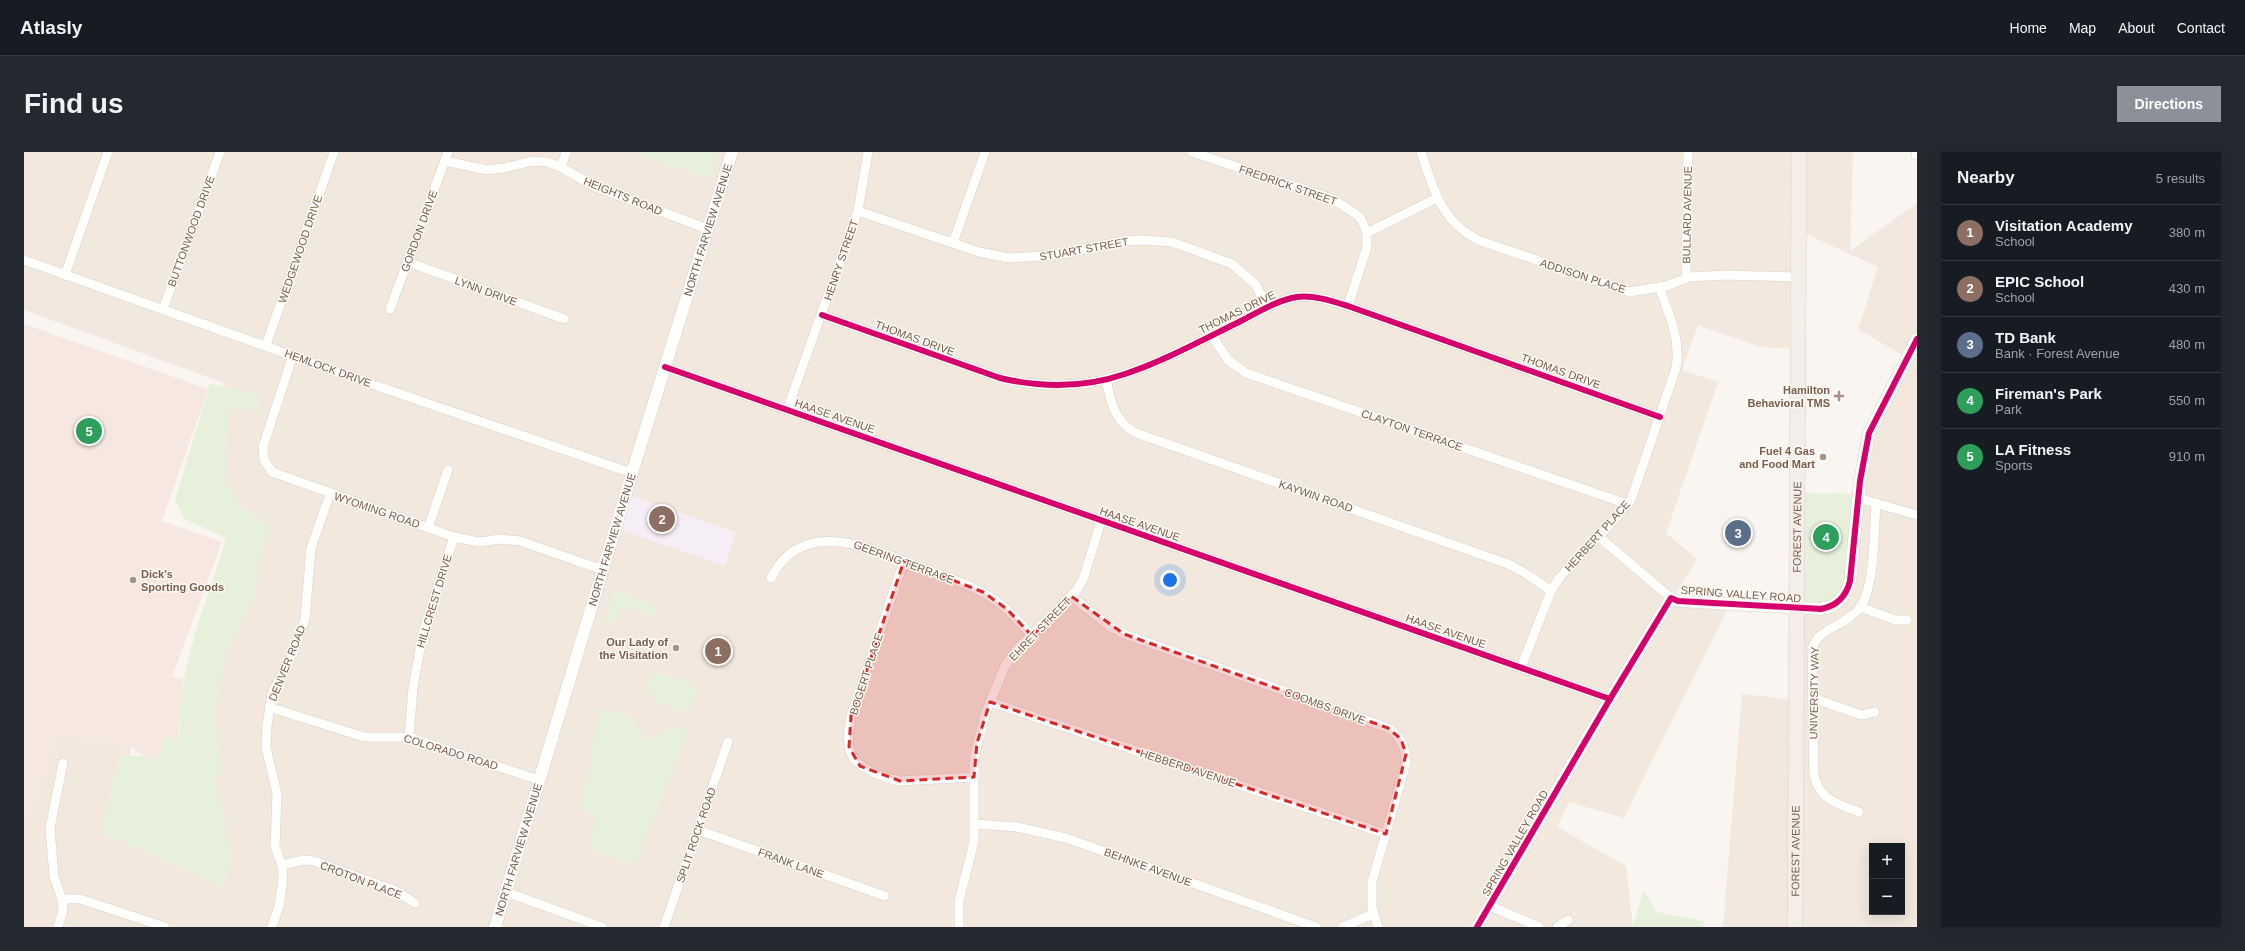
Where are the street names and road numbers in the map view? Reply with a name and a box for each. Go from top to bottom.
street label: NORTH FARVIEW AVENUE [681,162,734,298]
street label: FREDRICK STREET [1238,163,1339,207]
street label: BULLARD AVENUE [1680,166,1694,264]
street label: BUTTONWOOD DRIVE [165,174,217,288]
street label: HEIGHTS ROAD [582,175,664,217]
street label: GORDON DRIVE [399,188,439,274]
street label: WEDGEWOOD DRIVE [276,193,324,305]
street label: HENRY STREET [822,218,861,302]
street label: STUART STREET [1039,235,1130,263]
street label: ADDISON PLACE [1539,257,1627,295]
street label: LYNN DRIVE [453,274,519,308]
street label: THOMAS DRIVE [1197,288,1277,336]
street label: THOMAS DRIVE [874,318,956,358]
street label: HEMLOCK DRIVE [283,347,373,389]
street label: THOMAS DRIVE [1520,351,1602,391]
street label: HAASE AVENUE [793,397,877,435]
street label: CLAYTON TERRACE [1360,407,1464,453]
street label: NORTH FARVIEW AVENUE [586,471,638,607]
street label: KAYWIN ROAD [1277,478,1355,514]
street label: FOREST AVENUE [1791,481,1803,573]
street label: WYOMING ROAD [333,490,421,530]
street label: HERBERT PLACE [1562,498,1632,574]
street label: HAASE AVENUE [1098,505,1182,543]
street label: GEERING TERRACE [852,538,956,586]
street label: HILLCREST DRIVE [414,553,454,649]
street label: SPRING VALLEY ROAD [1680,584,1802,604]
street label: EHRET STREET [1007,595,1074,663]
street label: HAASE AVENUE [1404,612,1488,650]
street label: DENVER ROAD [266,623,308,703]
street label: BOGERT PLACE [847,632,885,716]
street label: UNIVERSITY WAY [1807,646,1821,739]
street label: COOMBS DRIVE [1283,686,1367,726]
street label: COLORADO ROAD [402,732,500,772]
street label: HEBBERD AVENUE [1139,747,1237,789]
street label: NORTH FARVIEW AVENUE [493,782,544,917]
street label: SPLIT ROCK ROAD [674,786,718,884]
street label: SPRING VALLEY ROAD [1480,788,1550,898]
street label: FOREST AVENUE [1789,805,1802,897]
street label: FRANK LANE [756,846,826,880]
street label: BEHNKE AVENUE [1103,846,1193,888]
street label: CROTON PLACE [318,859,404,901]

